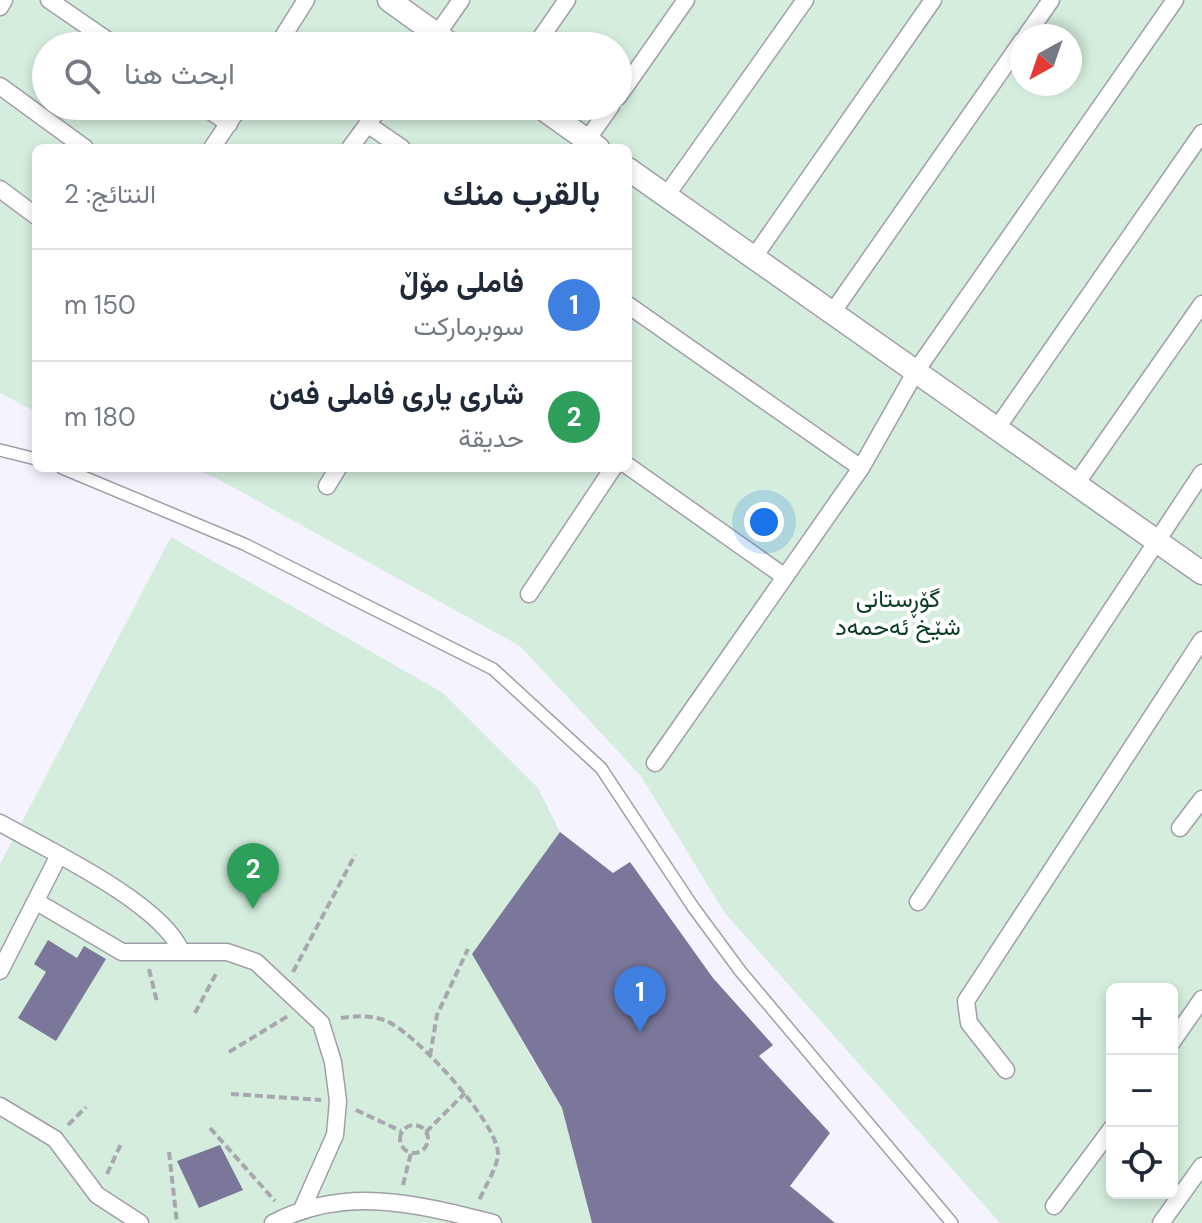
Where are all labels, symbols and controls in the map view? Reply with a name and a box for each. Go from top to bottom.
north arrow [1010,24,1082,96]
search box [32,32,632,120]
icon: search [60,54,104,98]
text: ابحث هنا [124,54,235,93]
text: بالقرب منك [443,171,600,216]
text: النتائج: 2 [64,177,156,211]
text: فاملی مۆڵ [399,262,524,301]
text: 150 m [64,288,136,322]
text: 1 [569,288,579,322]
text: سوبرماركت [413,309,524,343]
text: شاری یاری فاملی فەن [269,374,524,413]
text: 180 m [64,400,136,434]
text: 2 [567,400,582,434]
text: حديقة [458,421,524,455]
your location [744,502,784,542]
park label: گۆڕستانی شێخ ئەحمەد [835,583,961,644]
pin: 2 [227,843,279,909]
pin: 1 [614,966,666,1032]
map controls [1106,983,1178,1199]
button: + [1106,983,1178,1055]
button: − [1106,1055,1178,1127]
button: locate [1106,1127,1178,1199]

